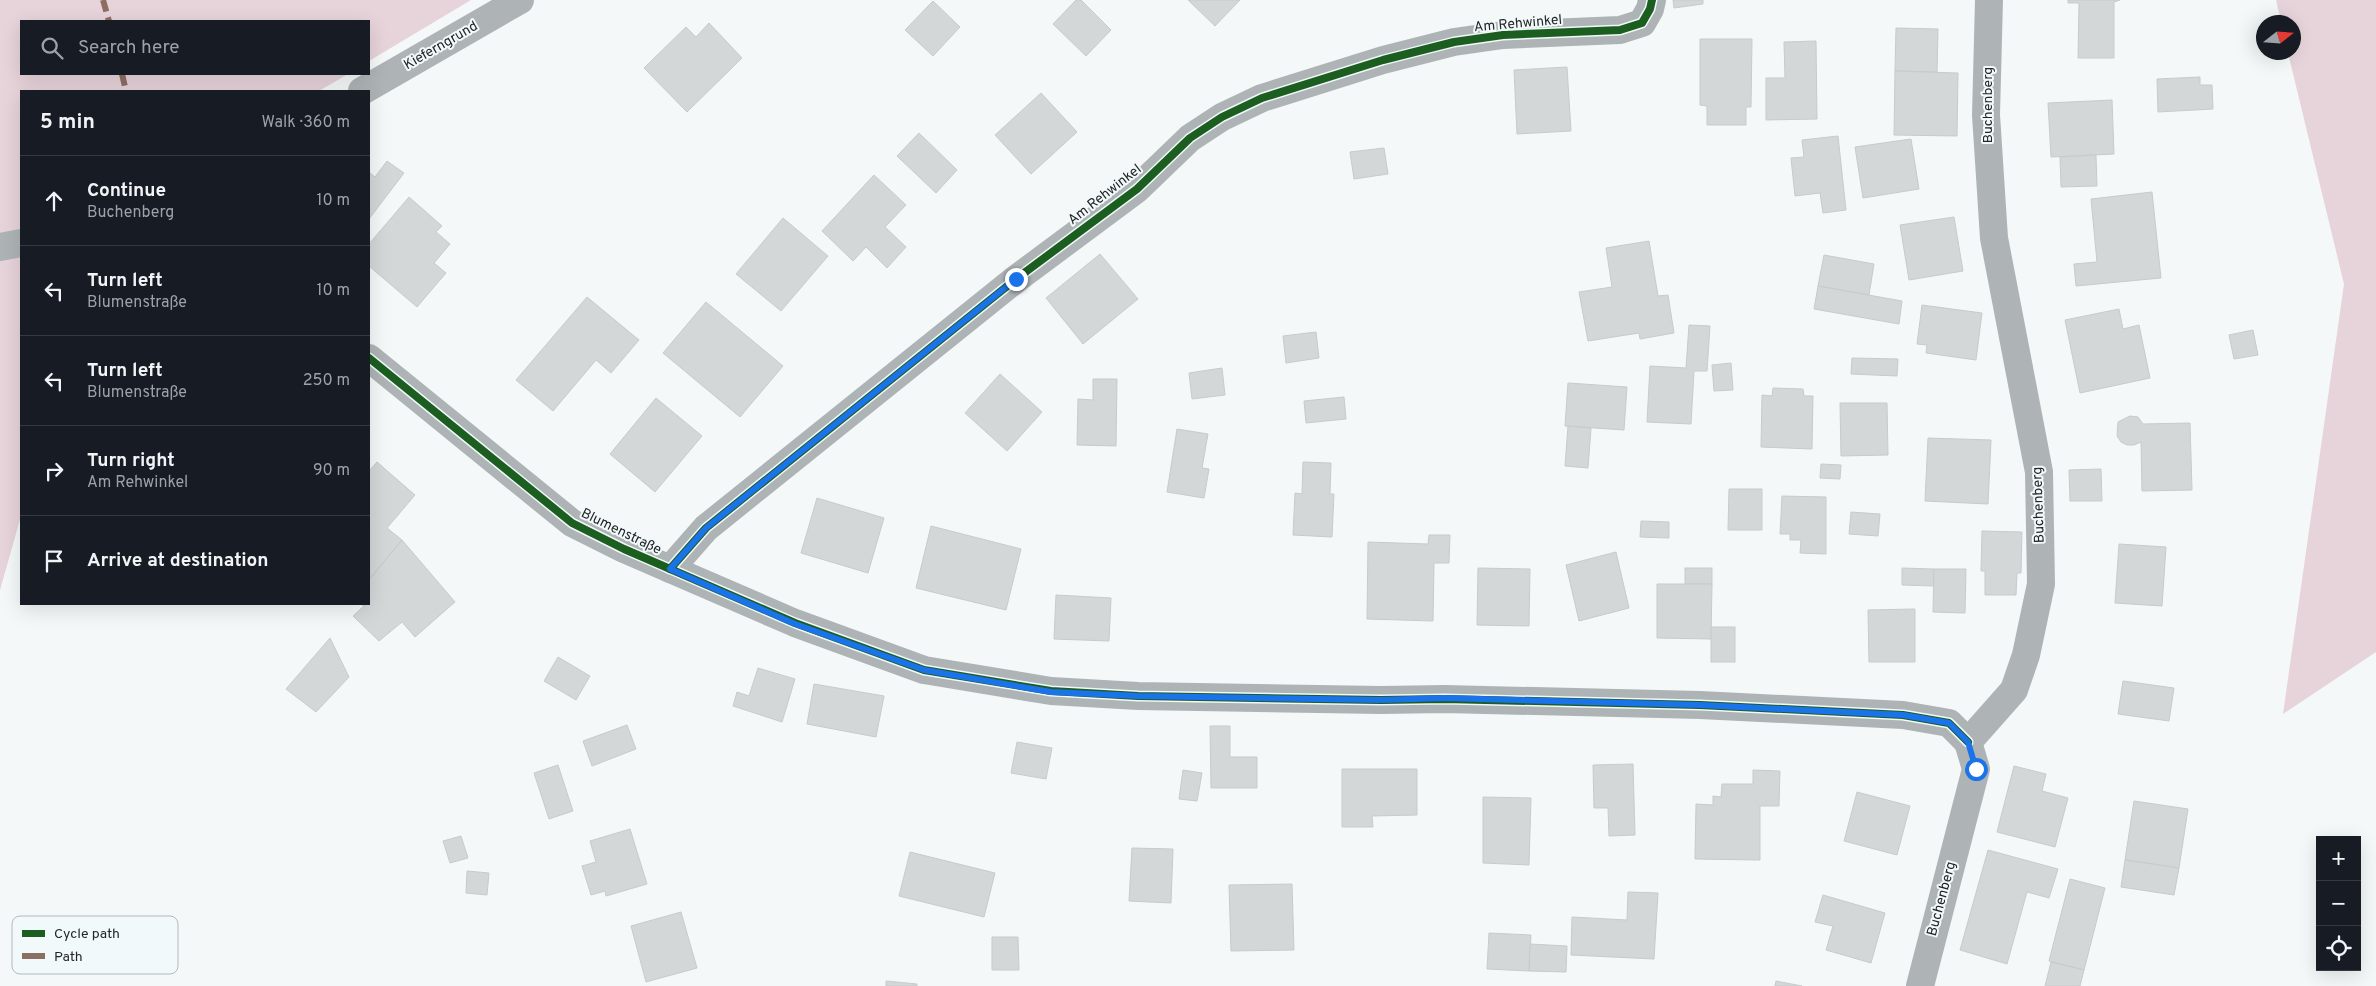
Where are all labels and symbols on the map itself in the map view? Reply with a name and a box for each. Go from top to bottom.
street label: Am Rehwinkel [1473,12,1563,36]
north arrow [2256,15,2301,60]
street label: Kieferngrund [401,18,481,74]
street label: Buchenberg [1980,67,1997,143]
street label: Am Rehwinkel [1065,161,1145,229]
route end [1005,268,1028,291]
street label: Buchenberg [2029,467,2049,543]
street label: Blumenstraße [578,505,664,559]
route start [1965,758,1988,781]
street label: Buchenberg [1924,860,1960,938]
legend [12,916,178,974]
text: Cycle path [54,926,120,943]
text: Path [54,949,83,966]

